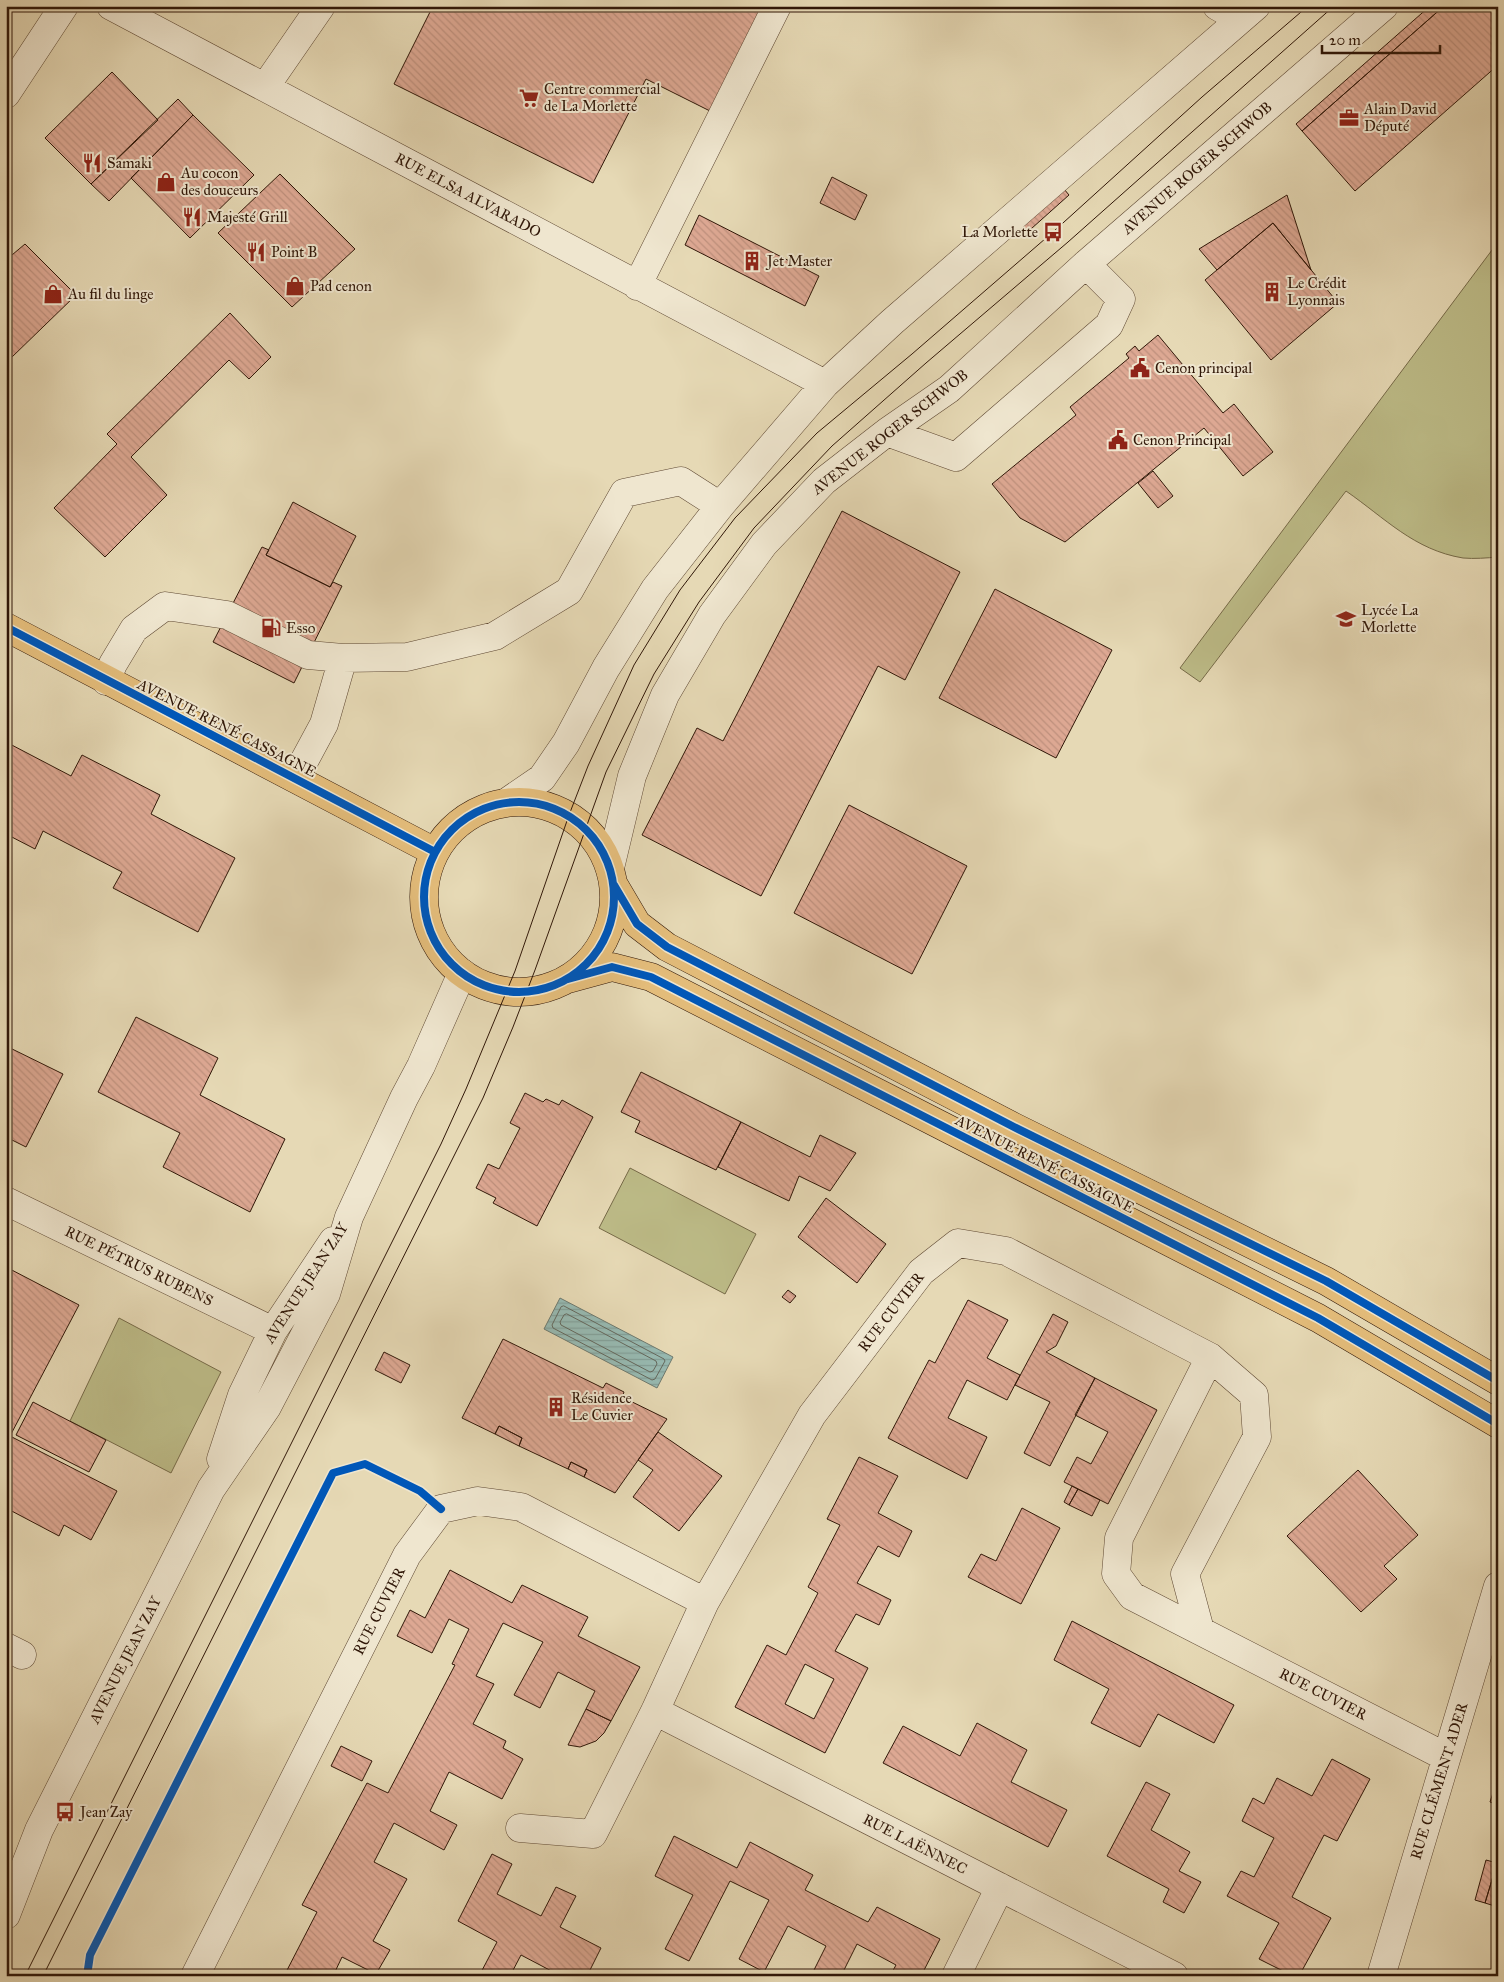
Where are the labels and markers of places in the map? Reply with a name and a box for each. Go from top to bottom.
place label: Centre commercial de La Morlette [544,80,662,115]
supermarket icon: Centre commercial de La Morlette [518,87,540,109]
place label: Alain David Député [1363,100,1437,135]
office icon: Alain David Député [1338,107,1360,129]
restaurant icon: Samaki [81,152,103,174]
place label: Samaki [107,154,152,172]
place label: Au cocon des douceurs [180,164,258,199]
shop icon: Au cocon des douceurs [155,171,177,193]
restaurant icon: Majesté Grill [181,206,203,228]
place label: Majesté Grill [207,208,289,226]
bus stop icon: La Morlette [1042,221,1064,243]
place label: La Morlette [962,223,1038,241]
restaurant icon: Point B [245,241,267,263]
place label: Point B [271,243,318,261]
building icon: Jet Master [741,250,763,272]
place label: Jet Master [765,252,832,271]
place label: Le Crédit Lyonnais [1287,274,1347,309]
shop icon: Pad cenon [284,275,306,297]
place label: Pad cenon [310,277,372,295]
building icon: Le Crédit Lyonnais [1261,281,1283,303]
shop icon: Au fil du linge [42,283,64,305]
place label: Au fil du linge [67,285,153,303]
public building icon: Cenon principal [1129,357,1151,379]
place label: Cenon principal [1155,359,1253,377]
public building icon: Cenon Principal [1107,429,1129,451]
place label: Cenon Principal [1133,431,1232,449]
place label: Lycée La Morlette [1361,601,1419,636]
school or university icon: Lycée La Morlette [1335,608,1357,630]
fuel station icon: Esso [260,617,282,639]
place label: Esso [286,619,316,637]
place label: Résidence Le Cuvier [571,1389,633,1424]
building icon: Résidence Le Cuvier [545,1396,567,1418]
bus stop icon: Jean Zay [54,1801,76,1823]
place label: Jean Zay [78,1803,133,1822]

